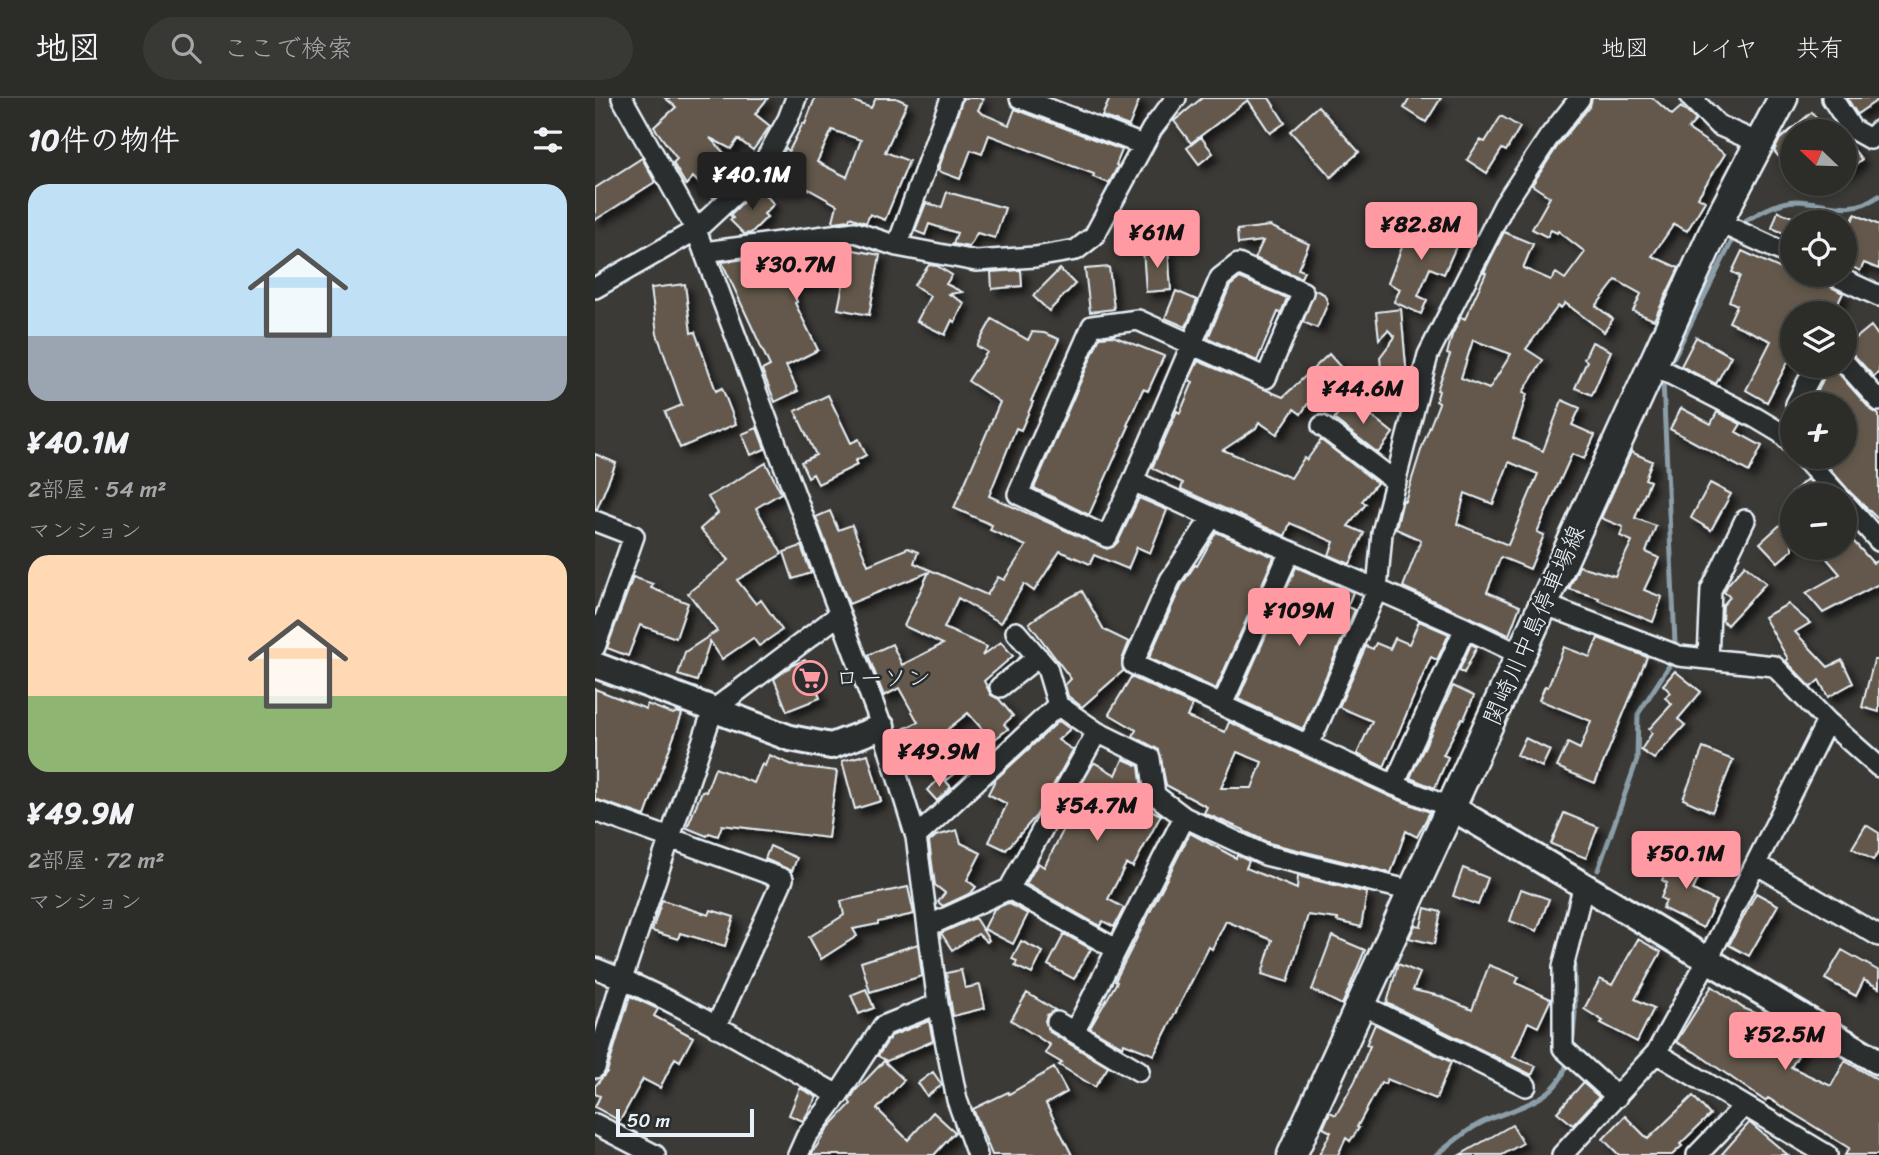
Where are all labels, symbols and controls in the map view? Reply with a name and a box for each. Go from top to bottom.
search box [143,17,633,80]
text: 地図 [35,19,101,77]
text: ここで検索 [223,25,353,71]
text: 地図 [1601,27,1649,69]
text: レイヤ [1687,27,1758,69]
text: 共有 [1796,27,1844,69]
icon: search [167,29,205,67]
text: 10件の物件 [28,113,180,167]
north arrow [1780,119,1857,196]
map controls [1780,119,1857,560]
icon: filters [529,121,567,159]
pin: ¥40.1M [695,152,809,212]
text: ¥40.1M [713,154,791,195]
pin: ¥82.8M [1364,202,1478,262]
text: ¥82.8M [1381,204,1461,245]
button: locate [1780,210,1857,287]
pin: ¥61M [1116,211,1198,270]
text: ¥61M [1130,212,1184,253]
icon: home [235,230,361,356]
pin: ¥30.7M [739,242,853,302]
text: ¥30.7M [757,244,835,285]
button: layers [1780,301,1857,378]
pin: ¥44.6M [1306,366,1420,426]
text: ¥44.6M [1323,368,1403,409]
button: + [1780,392,1857,469]
text: ¥40.1M [28,415,129,469]
text: 2部屋 · 54 m² [28,469,167,510]
button: − [1780,483,1857,560]
text: マンション [28,510,142,551]
street label: 関崎川中島停車場線 [1471,518,1597,732]
pin: ¥109M [1250,588,1348,648]
text: ¥109M [1264,590,1334,631]
icon: home [235,601,361,727]
place label: ローソン [835,657,931,699]
supermarket icon: ローソン [791,659,829,697]
pin: ¥49.9M [882,730,996,789]
text: ¥49.9M [898,731,980,772]
pin: ¥54.7M [1040,784,1154,843]
text: ¥54.7M [1057,785,1137,826]
text: ¥49.9M [28,786,134,840]
pin: ¥50.1M [1629,832,1743,891]
text: ¥50.1M [1648,833,1724,874]
text: 2部屋 · 72 m² [28,840,164,881]
text: マンション [28,881,142,922]
pin: ¥52.5M [1728,1012,1842,1072]
text: ¥52.5M [1745,1014,1825,1055]
text: 50 m [627,1104,670,1137]
scale bar [616,1106,754,1138]

